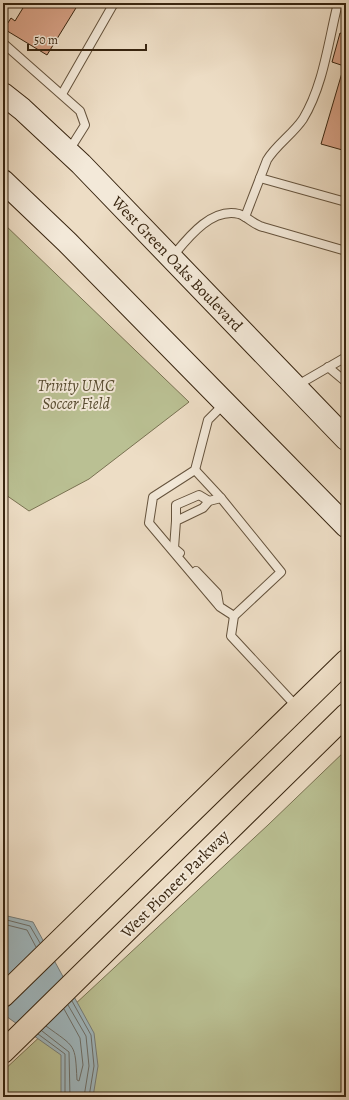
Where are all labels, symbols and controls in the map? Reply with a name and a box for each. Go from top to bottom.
scale bar [28,26,146,52]
text: 50 m [34,32,58,48]
street label: West Green Oaks Boulevard [106,191,248,337]
park label: Trinity UMC Soccer Field [37,375,115,415]
street label: West Pioneer Parkway [115,824,235,944]

